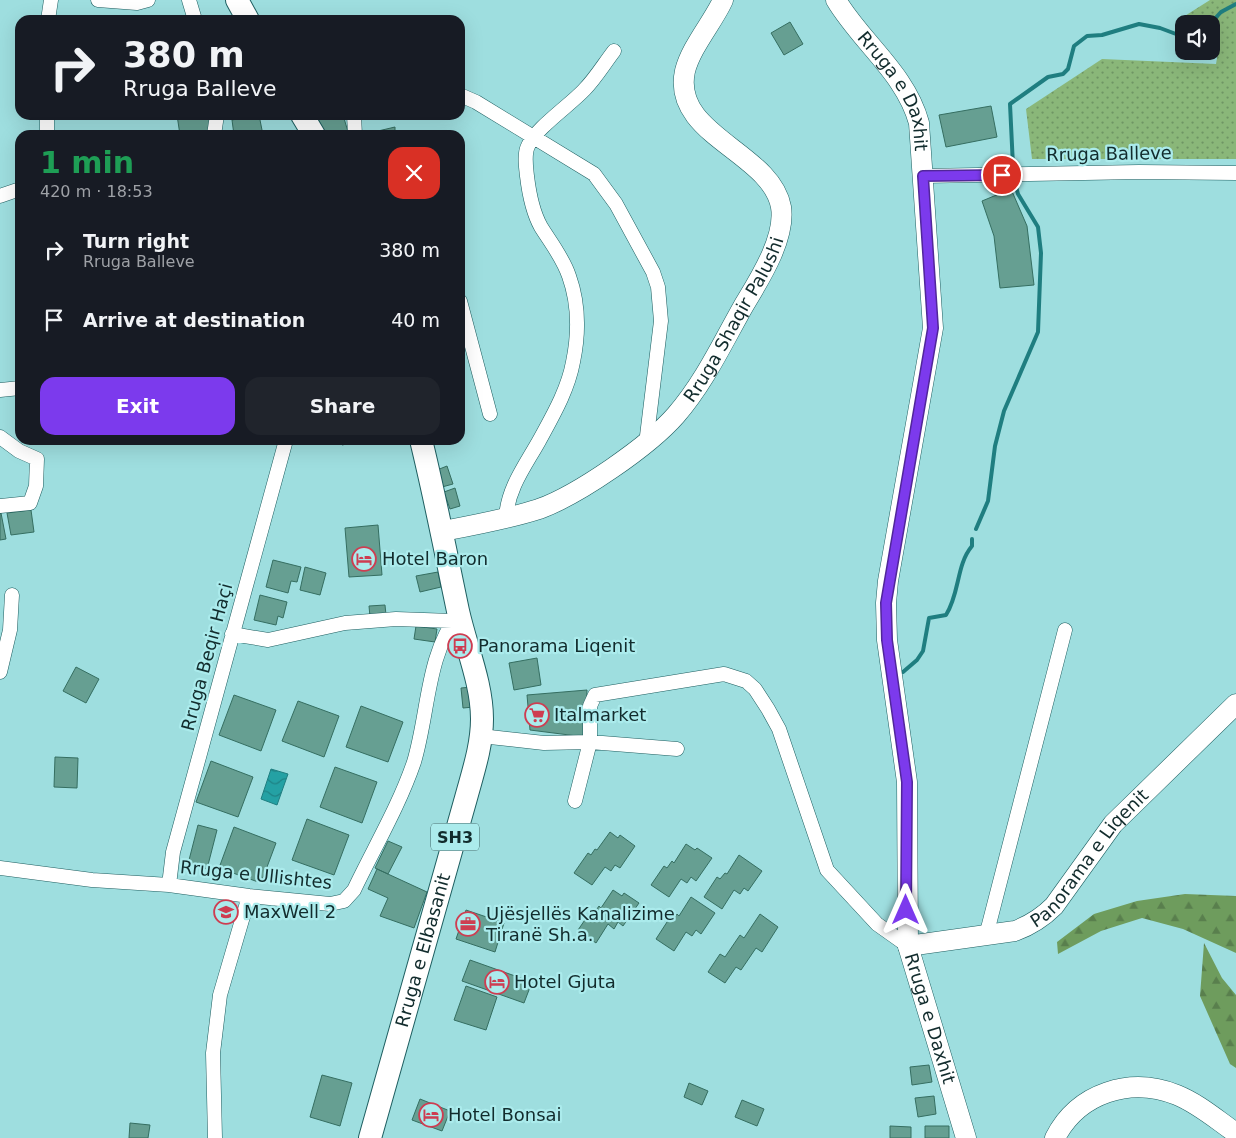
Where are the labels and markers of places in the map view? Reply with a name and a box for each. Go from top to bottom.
pin [981,154,1023,196]
hotel icon: Hotel Baron [351,546,377,572]
place label: Hotel Baron [382,548,488,569]
bus stop icon: Panorama Liqenit [447,633,473,659]
place label: Panorama Liqenit [478,635,635,656]
supermarket icon: Italmarket [524,702,550,728]
place label: Italmarket [554,704,646,725]
school or university icon: MaxWell 2 [213,899,239,925]
place label: MaxWell 2 [244,901,336,922]
place label: Ujësjellës Kanalizime Tiranë Sh.a. [485,903,675,945]
office icon: Ujësjellës Kanalizime Tiranë Sh.a. [455,911,481,937]
hotel icon: Hotel Gjuta [484,969,510,995]
place label: Hotel Gjuta [514,971,616,992]
hotel icon: Hotel Bonsai [418,1102,444,1128]
place label: Hotel Bonsai [448,1104,562,1125]

